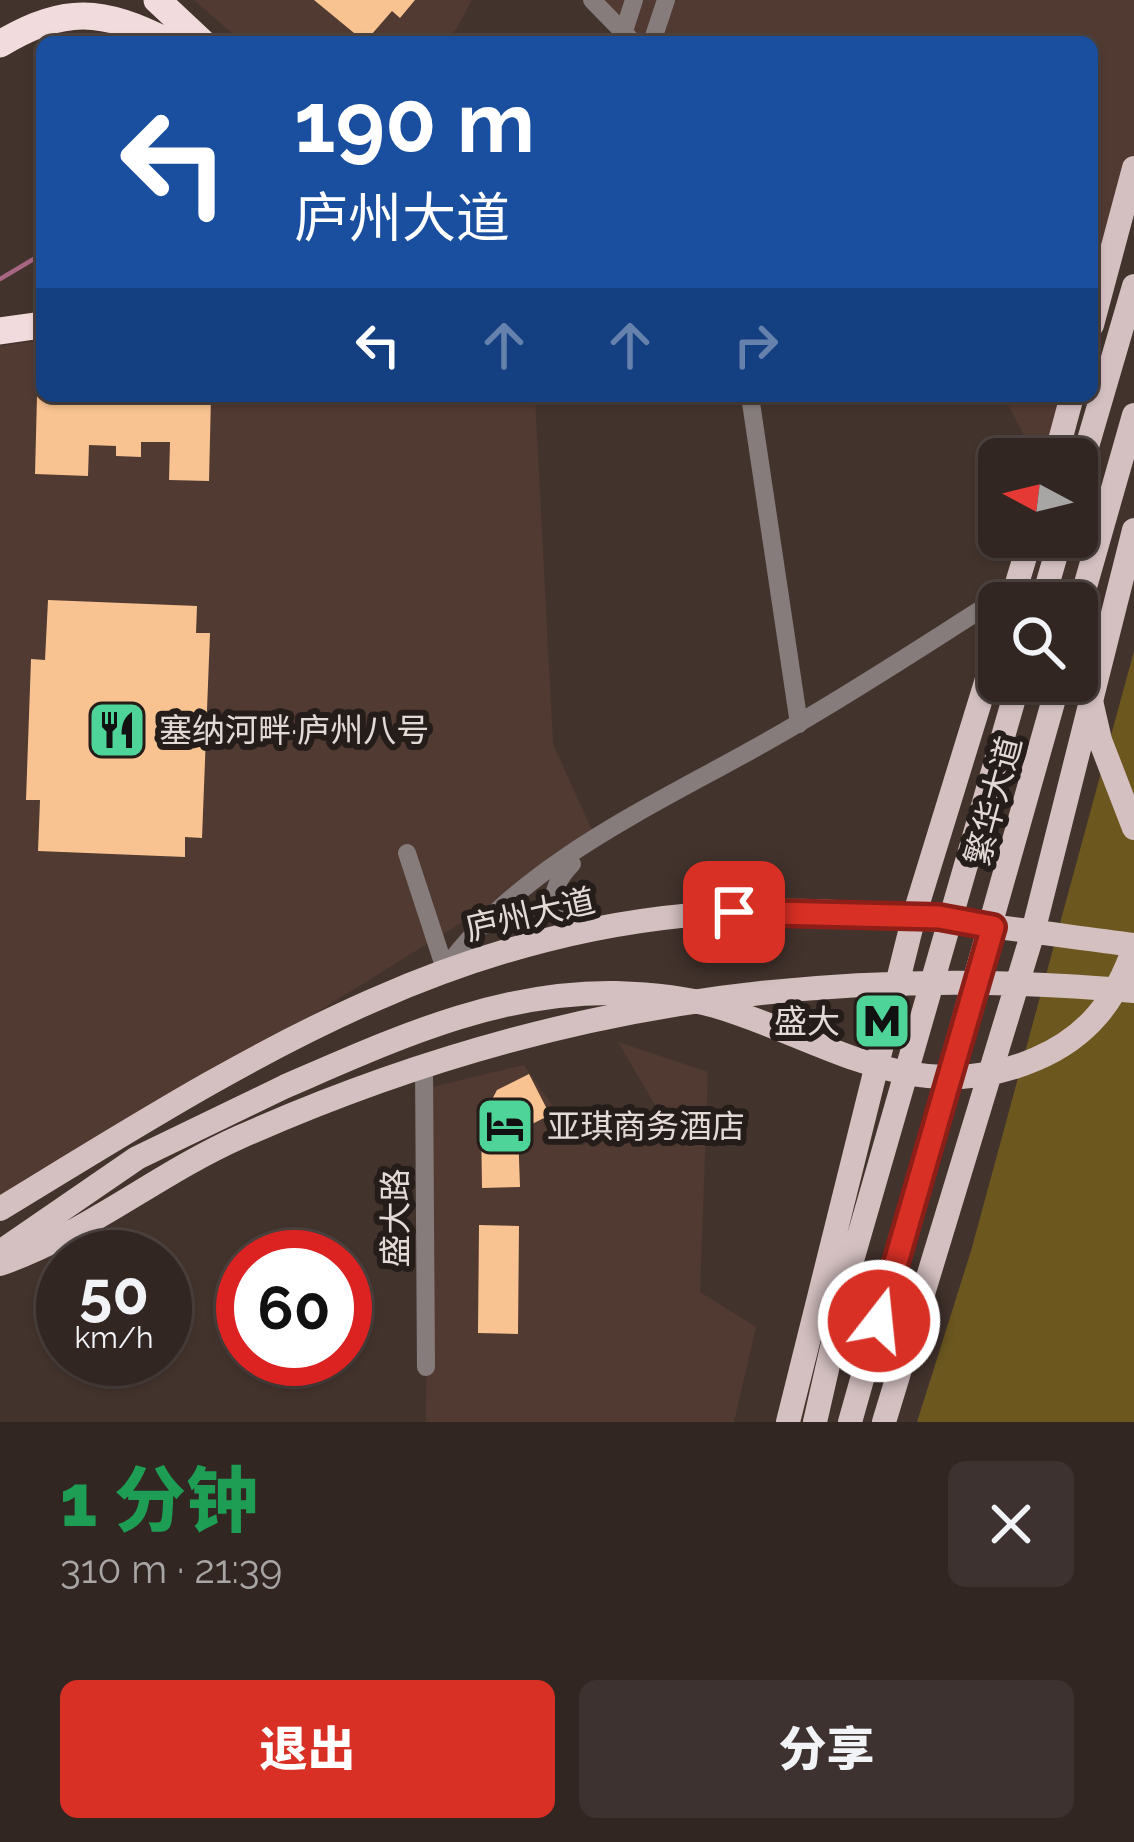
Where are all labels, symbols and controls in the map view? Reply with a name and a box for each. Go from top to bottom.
text: 190 m [294,73,535,172]
icon: left [96,84,252,240]
text: 庐州大道 [294,186,510,250]
icon: left [345,312,411,378]
icon: ahead [471,312,537,378]
icon: ahead [597,312,663,378]
icon: right [723,312,789,378]
north arrow [978,438,1098,558]
map controls [978,438,1098,702]
button: search [978,582,1098,702]
restaurant icon: 塞纳河畔·庐州八号 [86,699,148,761]
place label: 塞纳河畔·庐州八号 [159,711,429,750]
street label: 繁华大道 [958,732,1029,870]
pin [683,861,785,963]
icon: arrive [701,879,767,945]
street label: 庐州大道 [461,881,599,948]
metro station icon: 盛大 [851,990,913,1052]
place label: 盛大 [774,1002,840,1041]
hotel icon: 亚琪商务酒店 [474,1095,536,1157]
place label: 亚琪商务酒店 [547,1107,745,1146]
street label: 盛大路 [376,1169,415,1268]
speed limit sign: 60 [216,1230,372,1386]
text: 50 [79,1258,149,1328]
position arrow [816,1258,942,1384]
text: km/h [74,1320,154,1355]
text: 1 分钟 [60,1458,258,1543]
button: close [948,1461,1074,1587]
text: 310 m · 21:39 [60,1546,282,1592]
button: 退出 [60,1680,555,1818]
button: 分享 [579,1680,1074,1818]

